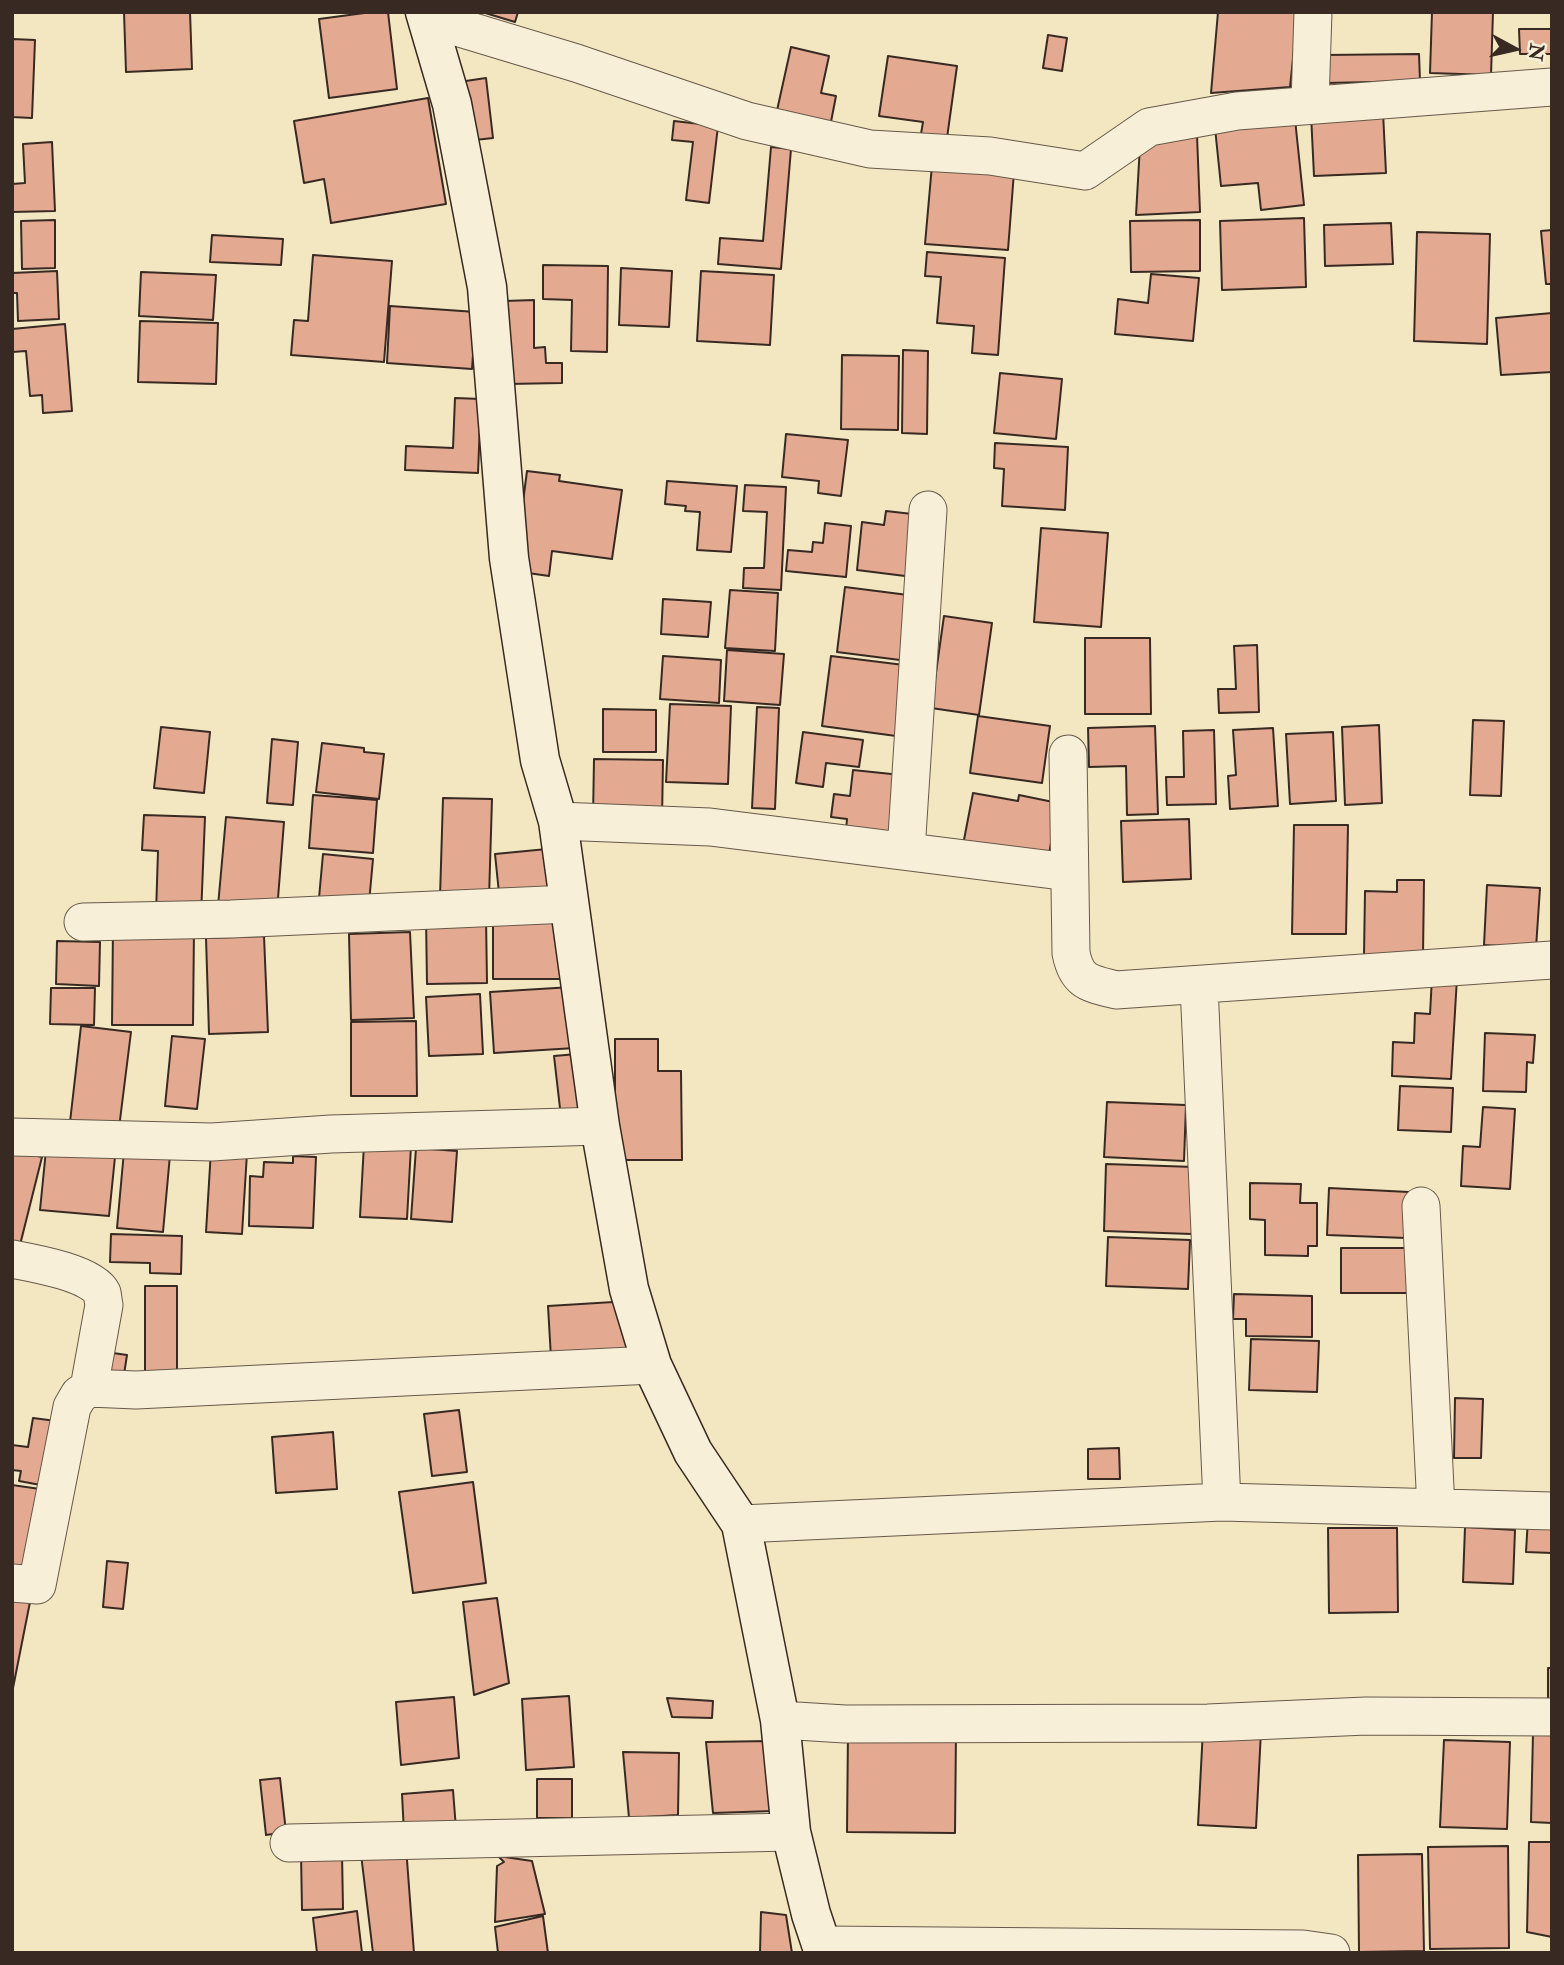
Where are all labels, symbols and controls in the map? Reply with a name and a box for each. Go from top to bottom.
north arrow [1480,14,1550,84]
text: N [1523,42,1549,62]

